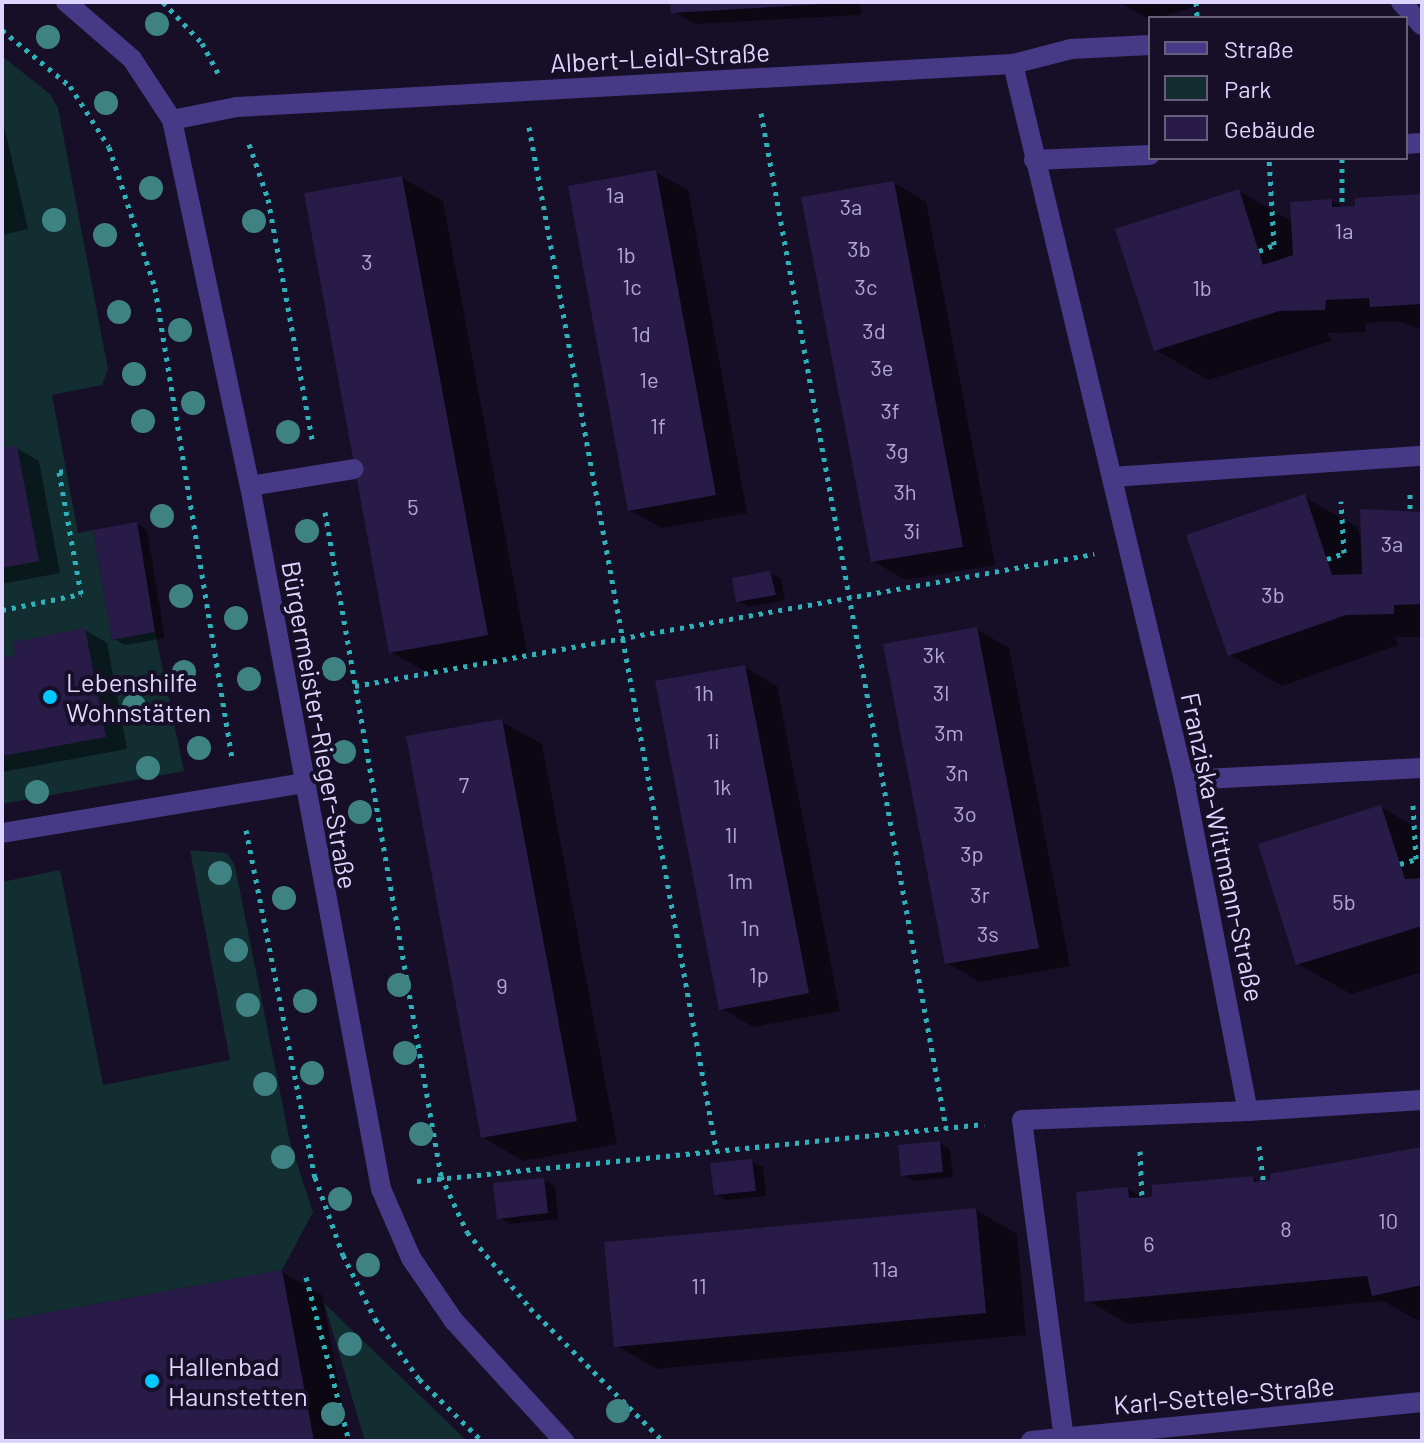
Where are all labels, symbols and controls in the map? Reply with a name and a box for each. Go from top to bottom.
legend [1148,16,1408,160]
text: Straße [1224,34,1294,63]
street label: Albert-Leidl-Straße [549,36,771,78]
text: Park [1224,74,1271,103]
text: Gebäude [1224,114,1316,143]
house number: 1a [606,182,624,208]
house number: 3a [840,194,862,220]
house number: 1a [1335,218,1353,244]
house number: 3b [847,236,871,262]
house number: 1b [616,242,636,268]
house number: 3 [361,249,373,275]
house number: 1c [622,274,642,300]
house number: 3c [855,274,877,300]
house number: 1b [1192,275,1212,301]
house number: 3d [862,318,886,344]
house number: 1d [631,321,651,347]
house number: 3e [870,355,894,381]
house number: 1e [639,367,659,393]
house number: 3f [880,398,900,424]
house number: 1f [650,413,666,439]
house number: 3g [885,438,909,464]
house number: 3h [893,479,917,505]
house number: 5 [407,494,419,520]
house number: 3i [904,518,920,544]
house number: 3a [1381,531,1403,557]
street label: Bürgermeister-Rieger-Straße [276,559,364,891]
house number: 3b [1261,582,1285,608]
house number: 3k [923,642,945,668]
place label: Lebenshilfe Wohnstätten [66,666,211,728]
house number: 1h [694,680,714,706]
house number: 3l [933,680,949,706]
marker: Lebenshilfe Wohnstätten [41,688,59,706]
street label: Franziska-Wittmann-Straße [1175,690,1271,1004]
house number: 3m [934,720,964,746]
house number: 1i [706,728,720,754]
house number: 3n [945,760,969,786]
house number: 7 [459,772,469,798]
house number: 1k [713,774,731,800]
house number: 3o [953,801,977,827]
house number: 1l [725,822,737,848]
house number: 3p [960,841,984,867]
house number: 1m [727,868,753,894]
house number: 3r [970,882,990,908]
house number: 5b [1332,889,1356,915]
house number: 1n [740,915,760,941]
house number: 3s [977,921,999,947]
house number: 1p [749,962,769,988]
house number: 9 [496,973,508,999]
house number: 10 [1378,1208,1398,1234]
house number: 8 [1280,1216,1292,1242]
house number: 6 [1143,1231,1155,1257]
house number: 11a [872,1256,898,1282]
house number: 11 [691,1273,707,1299]
place label: Hallenbad Haunstetten [168,1350,308,1412]
street label: Karl-Settele-Straße [1112,1370,1336,1420]
marker: Hallenbad Haunstetten [143,1372,161,1390]

